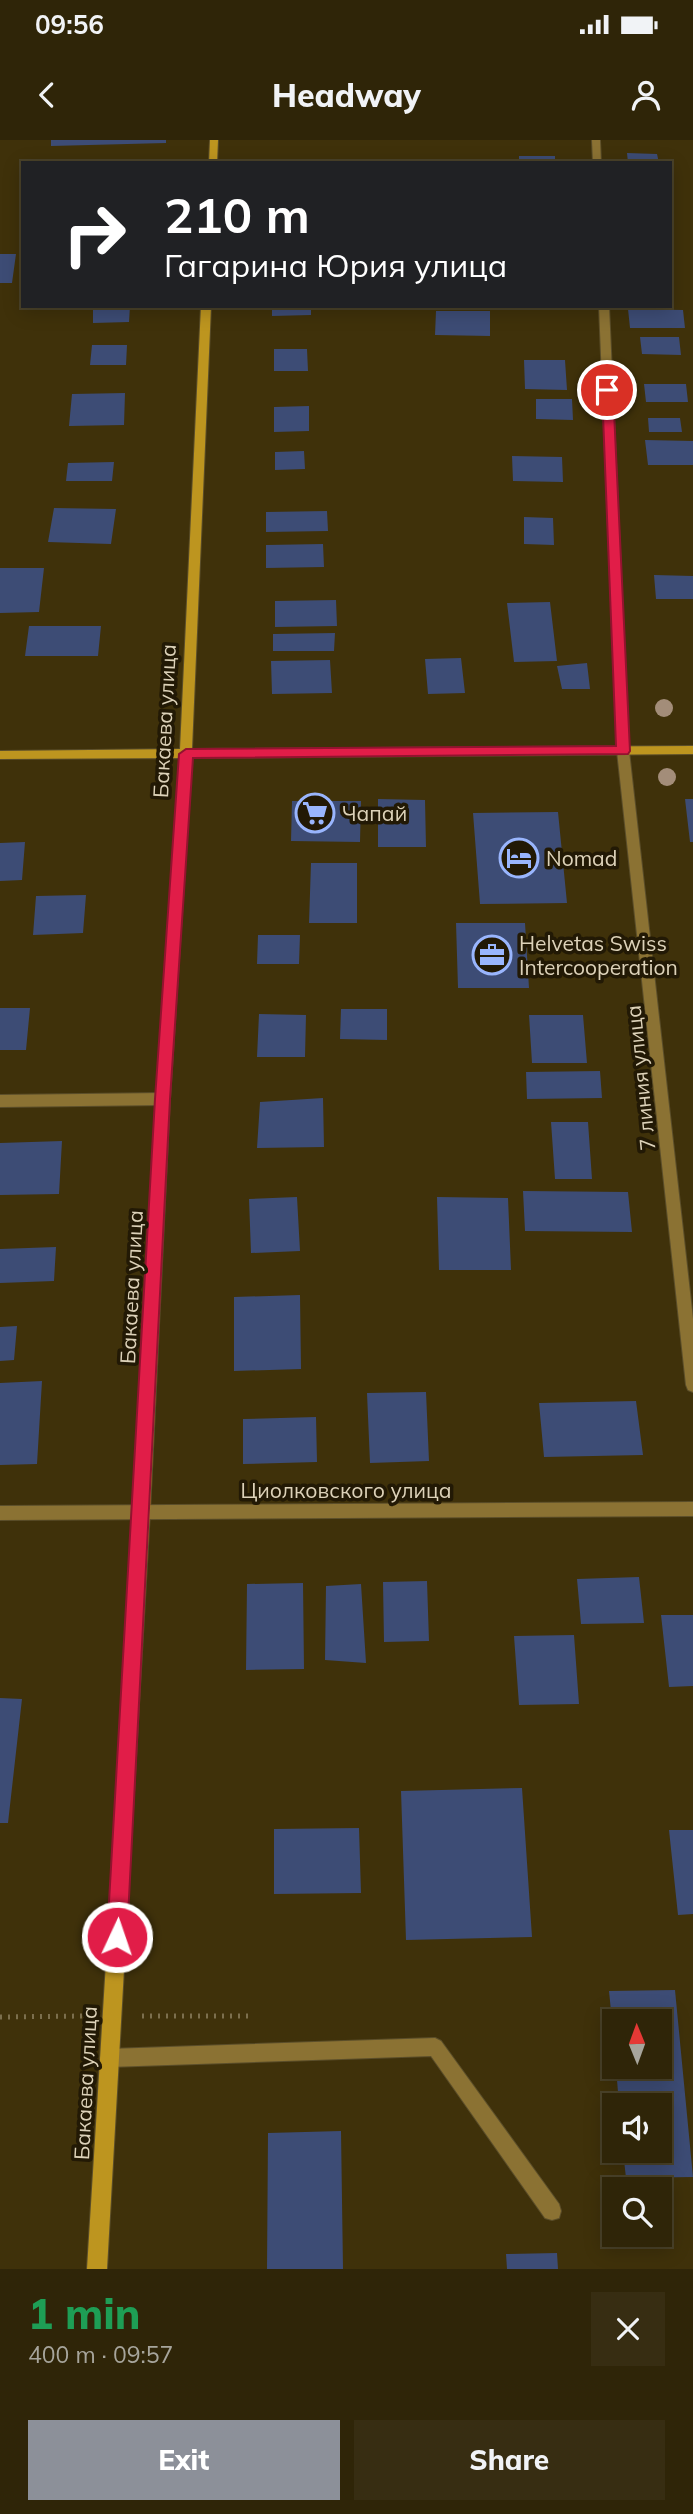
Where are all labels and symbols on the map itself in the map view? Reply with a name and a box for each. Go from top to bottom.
pin [577,360,637,420]
street label: Бакаева улица [147,643,181,799]
supermarket icon: Чапай [294,792,336,834]
place label: Чапай [342,800,407,826]
hotel icon: Nomad [498,837,540,879]
place label: Nomad [546,845,617,871]
place label: Helvetas Swiss Intercooperation [519,930,678,980]
office icon: Helvetas Swiss Intercooperation [471,934,513,976]
street label: 7 линия улица [619,1004,661,1152]
street label: Бакаева улица [114,1209,148,1365]
street label: Циолковского улица [240,1477,452,1503]
position arrow [80,1900,154,1974]
street label: Бакаева улица [68,2005,102,2161]
north arrow [602,2009,672,2079]

